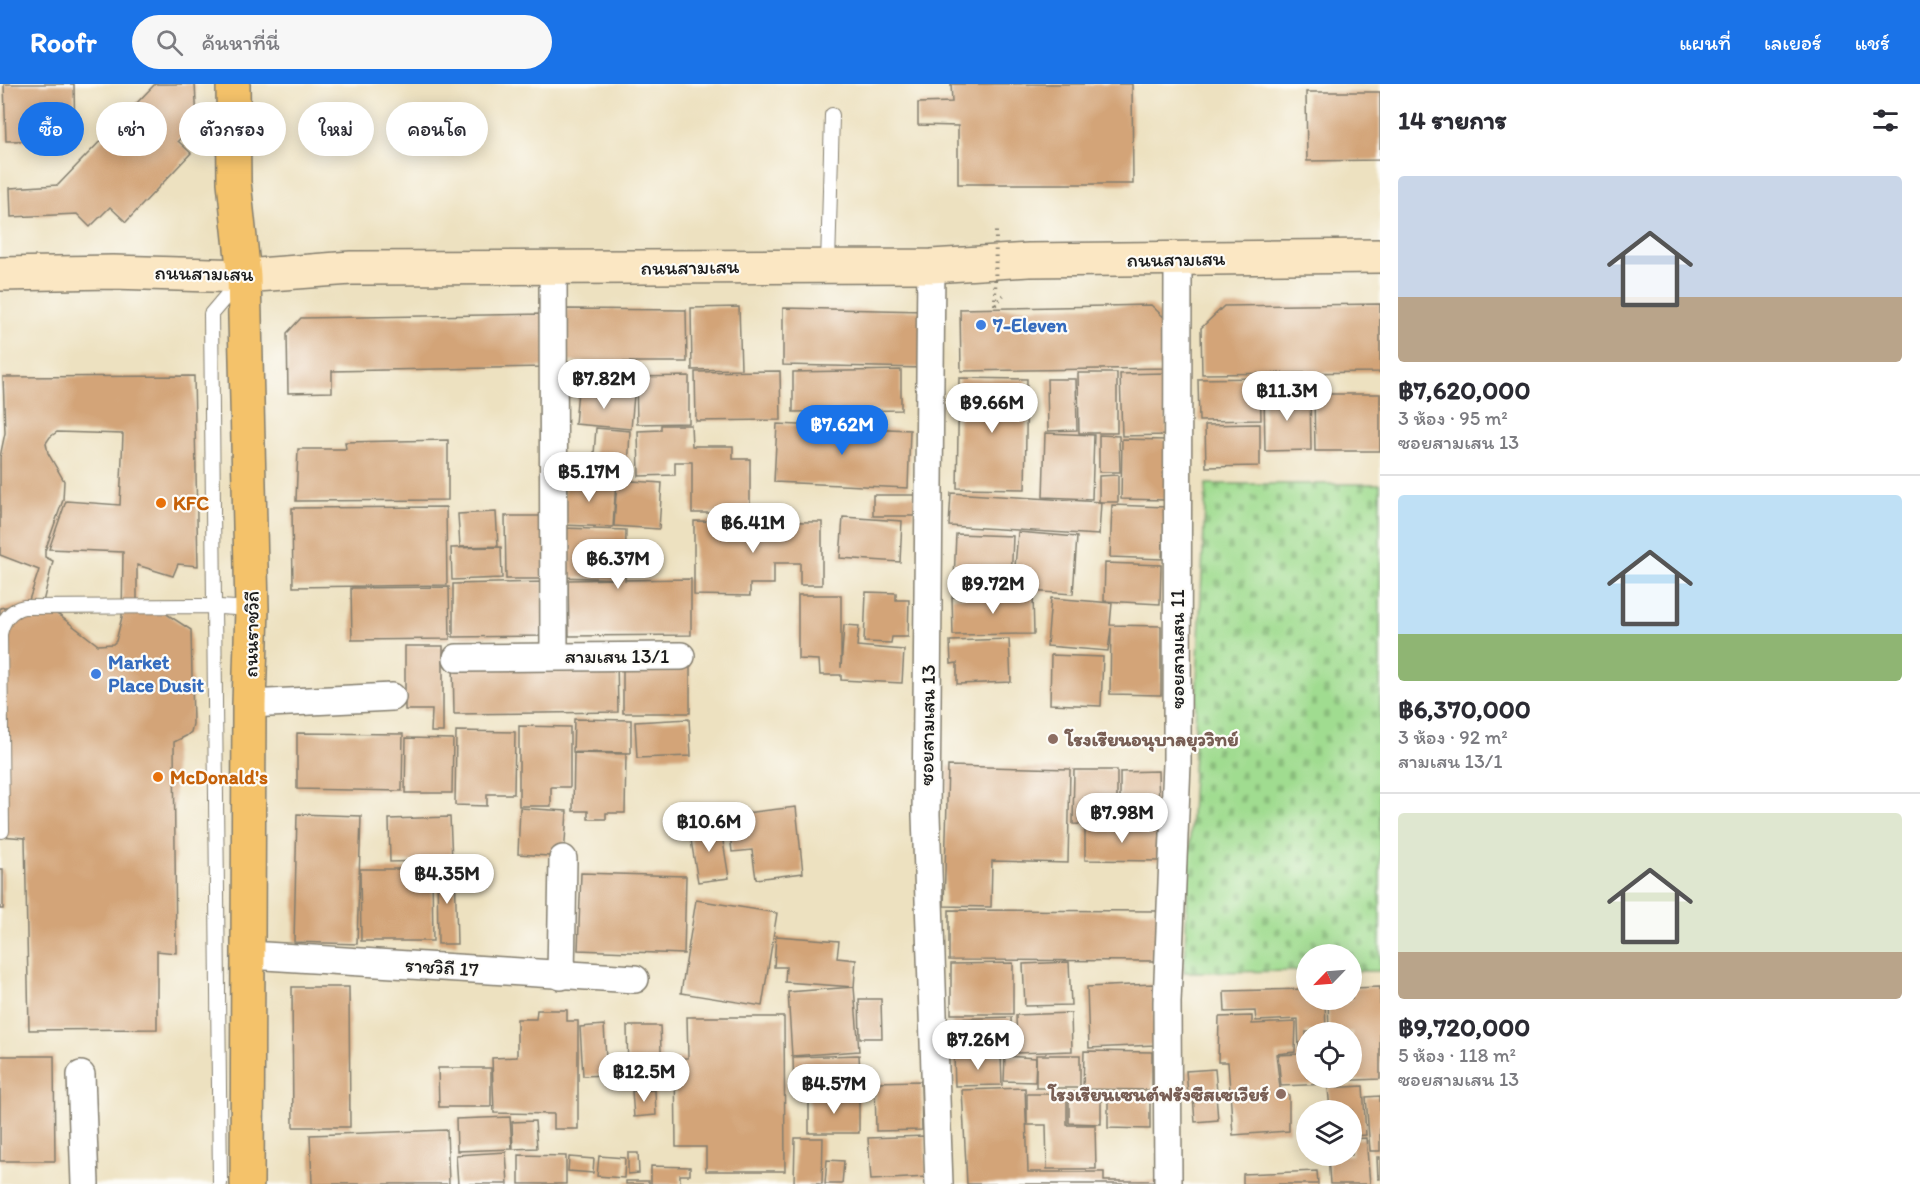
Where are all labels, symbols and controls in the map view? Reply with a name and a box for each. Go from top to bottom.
search box [132,15,552,69]
text: Roofr [30,25,96,59]
icon: search [153,26,186,59]
text: ค้นหาที่นี่ [201,29,280,56]
text: แผนที่ [1679,30,1731,55]
text: เลเยอร์ [1764,30,1822,55]
text: แชร์ [1855,30,1890,55]
chip: ซื้อ [18,102,84,156]
chip: เช่า [96,102,167,156]
chip: ตัวกรอง [179,102,286,156]
chip: ใหม่ [298,102,374,156]
chip: คอนโด [386,102,488,156]
text: 14 รายการ [1398,104,1507,136]
icon: filters [1869,104,1902,137]
icon: home [1596,215,1704,323]
street label: ถนนสามเสน [1126,246,1226,272]
street label: ถนนสามเสน [640,254,740,280]
street label: ถนนสามเสน [154,260,254,286]
place label: 7-Eleven [992,313,1068,337]
marker: 7-Eleven [974,318,988,332]
pin: ฿7.82M [555,359,653,410]
text: ฿7.82M [572,366,636,390]
pin: ฿11.3M [1238,371,1336,422]
text: ฿7,620,000 [1398,374,1530,406]
text: ฿11.3M [1256,378,1318,402]
pin: ฿9.66M [943,383,1041,434]
text: ฿9.66M [960,390,1024,414]
pin: ฿7.62M [793,405,891,456]
text: 3 ห้อง · 95 m² [1398,406,1508,430]
text: ฿7.62M [810,412,874,436]
text: ซอยสามเสน 13 [1398,430,1519,454]
pin: ฿5.17M [540,452,638,503]
text: ฿5.17M [558,459,620,483]
place label: KFC [173,491,209,515]
marker: KFC [154,496,168,510]
pin: ฿6.41M [704,503,802,554]
text: ฿6.41M [721,510,785,534]
icon: home [1596,534,1704,642]
pin: ฿6.37M [569,539,667,590]
text: ฿6.37M [586,546,650,570]
pin: ฿9.72M [944,564,1042,615]
text: ฿9.72M [961,571,1025,595]
street label: ซอยสามเสน 11 [1165,589,1189,709]
street label: ถนนราชวิถี [238,590,264,678]
street label: สามเสน 13/1 [565,644,669,668]
place label: Market Place Dusit [108,650,204,697]
street label: ซอยสามเสน 13 [914,664,940,786]
marker: Market Place Dusit [89,667,103,681]
text: ฿6,370,000 [1398,693,1531,725]
text: 3 ห้อง · 92 m² [1398,725,1508,749]
place label: โรงเรียนอนุบาลยุววิทย์ [1064,727,1239,752]
marker: โรงเรียนอนุบาลยุววิทย์ [1046,732,1060,746]
text: สามเสน 13/1 [1398,749,1502,773]
place label: McDonald's [170,765,268,789]
marker: McDonald's [151,770,165,784]
pin: ฿7.98M [1073,793,1171,844]
text: ฿7.98M [1090,800,1154,824]
pin: ฿10.6M [660,802,758,853]
text: ฿10.6M [677,809,741,833]
icon: home [1596,852,1704,960]
pin: ฿4.35M [398,854,496,905]
text: ฿4.35M [414,861,480,885]
north arrow [1296,944,1362,1010]
map controls [1296,944,1362,1166]
street label: ราชวิถี 17 [404,952,480,982]
text: ฿9,720,000 [1398,1011,1530,1043]
pin: ฿7.26M [929,1020,1027,1071]
button: locate [1296,1022,1362,1088]
text: ฿7.26M [946,1027,1010,1051]
text: 5 ห้อง · 118 m² [1398,1043,1516,1067]
pin: ฿12.5M [595,1052,693,1103]
text: ฿12.5M [613,1059,676,1083]
pin: ฿4.57M [785,1064,883,1115]
text: ซอยสามเสน 13 [1398,1067,1519,1091]
text: ฿4.57M [801,1071,867,1095]
place label: โรงเรียนเซนต์ฟรังซีสเซเวียร์ [1047,1082,1270,1106]
marker: โรงเรียนเซนต์ฟรังซีสเซเวียร์ [1274,1087,1288,1101]
button: layers [1296,1100,1362,1166]

